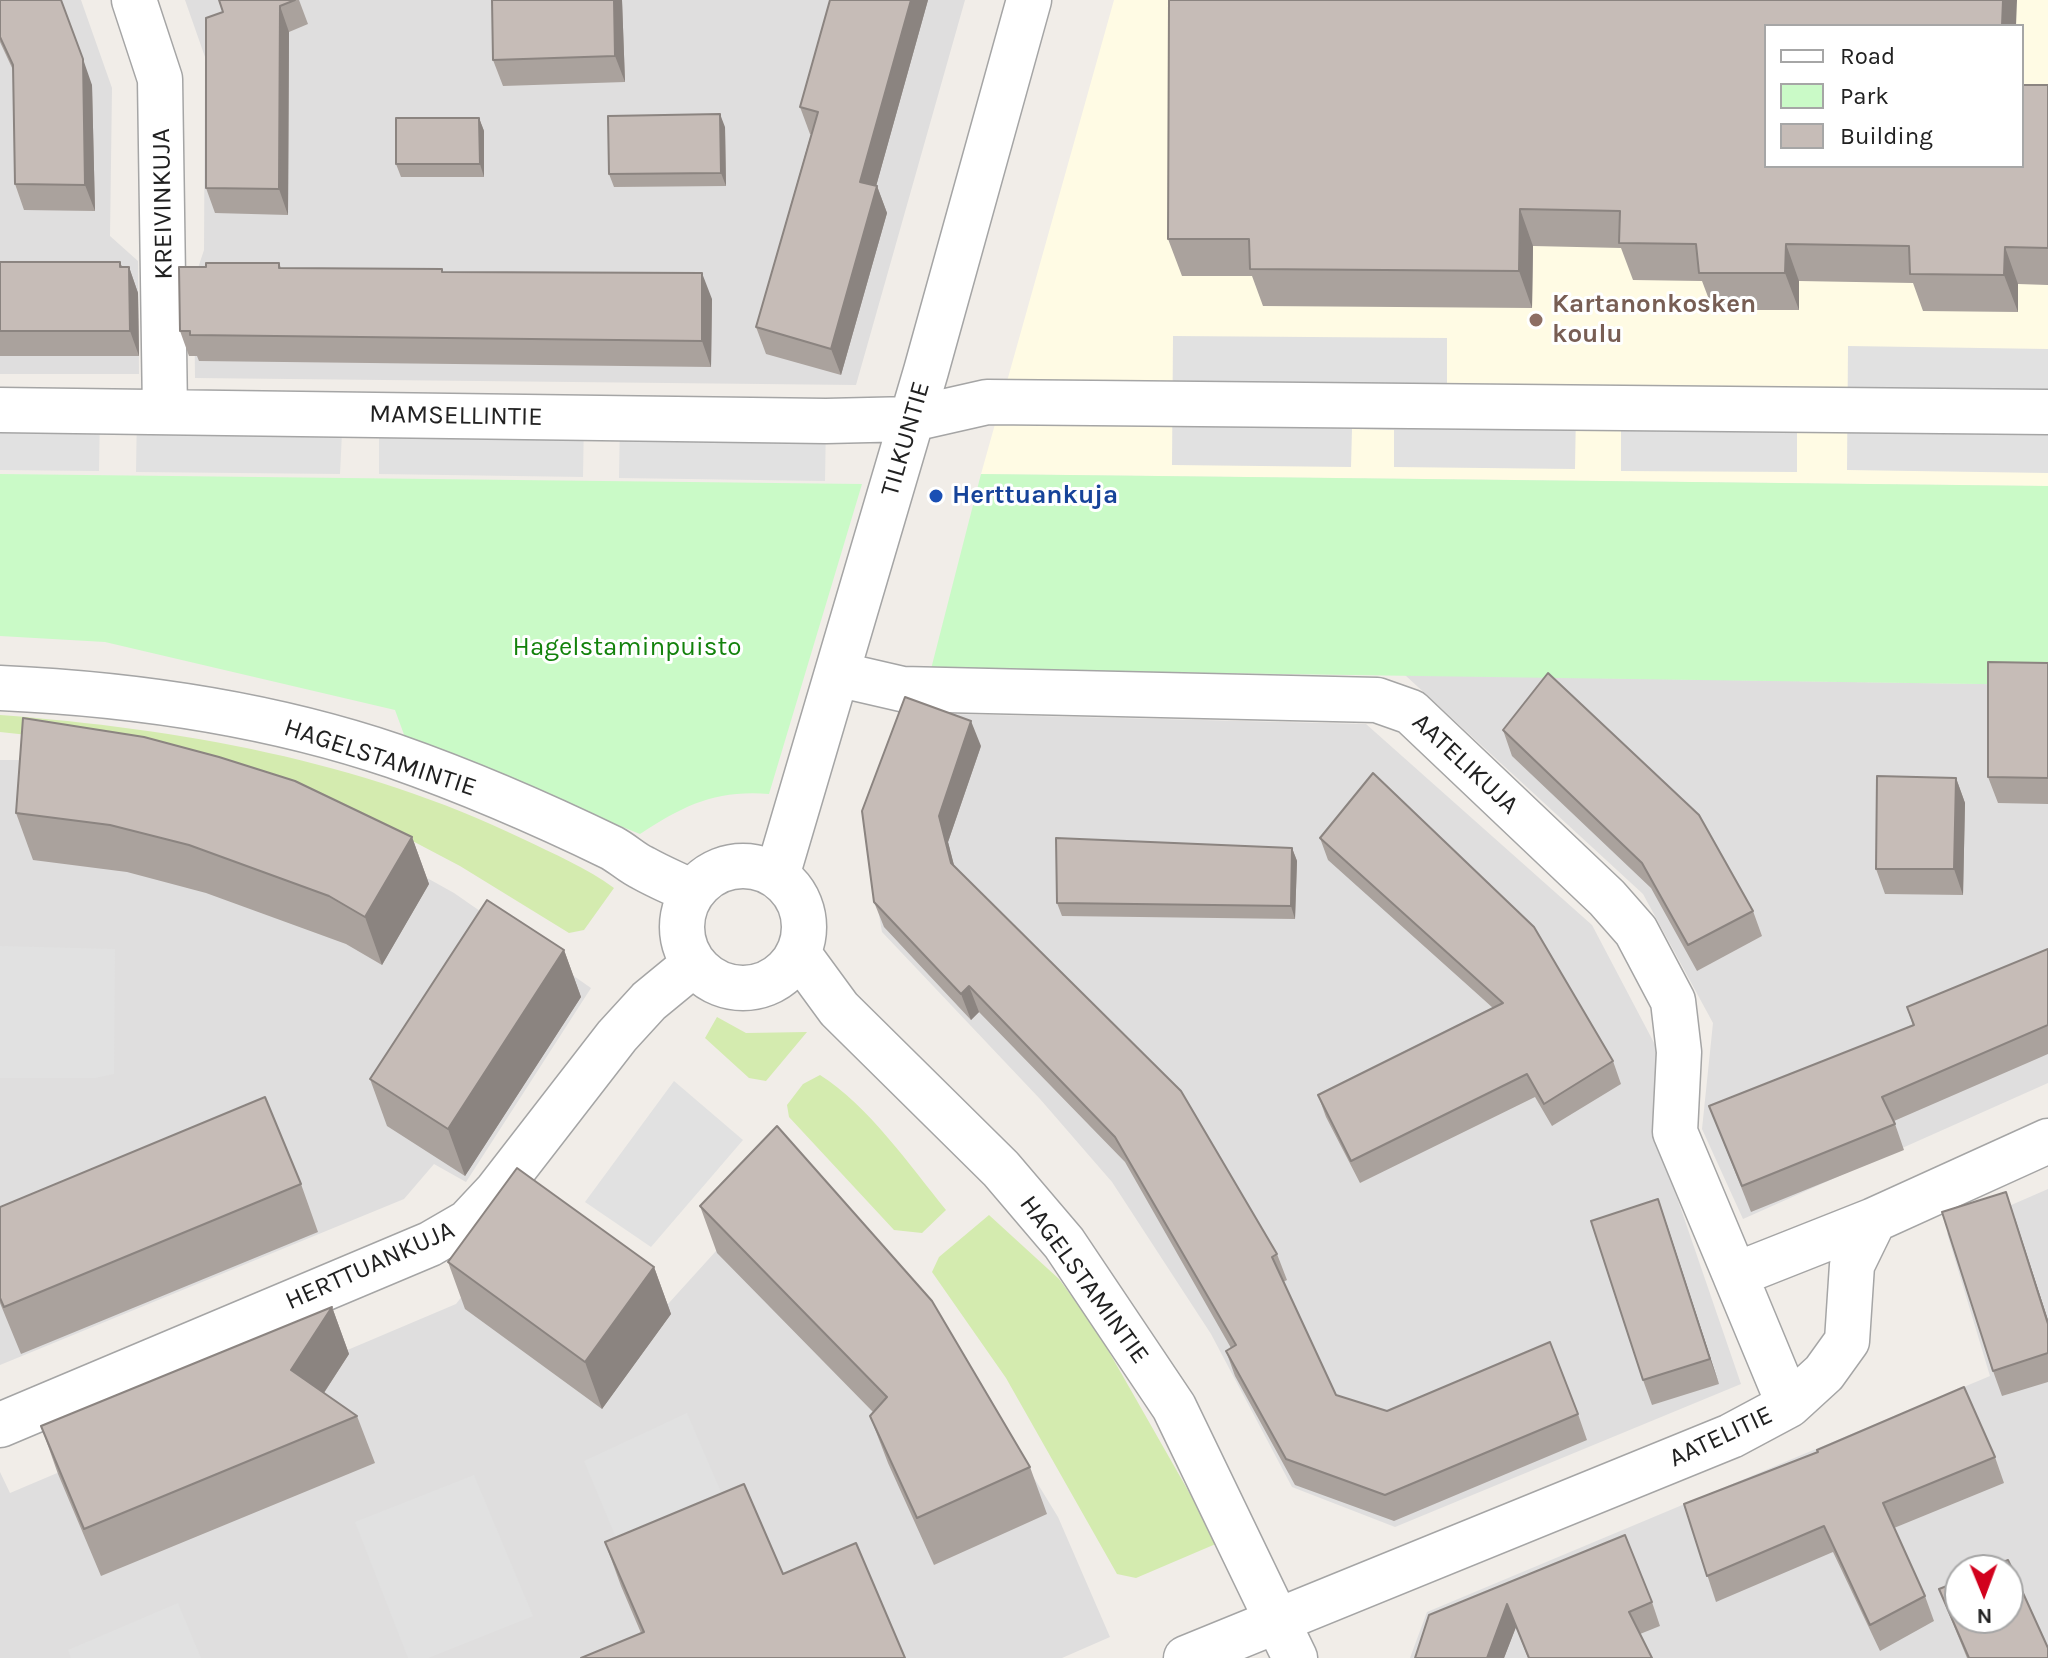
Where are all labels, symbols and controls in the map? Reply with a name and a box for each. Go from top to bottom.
legend [1764,24,2024,168]
text: Road [1840,42,1895,70]
text: Park [1840,82,1889,110]
text: Building [1840,122,1933,150]
street label: KREIVINKUJA [146,128,180,280]
place label: Kartanonkosken koulu [1552,289,1756,350]
marker: Kartanonkosken koulu [1527,311,1545,329]
street label: TILKUNTIE [875,378,937,500]
street label: MAMSELLINTIE [369,399,543,433]
place label: Herttuankuja [952,480,1118,512]
marker: Herttuankuja [927,487,945,505]
park label: Hagelstaminpuisto [513,632,741,664]
street label: AATELIKUJA [1405,707,1525,821]
street label: HAGELSTAMINTIE [280,712,480,804]
street label: HAGELSTAMINTIE [1012,1190,1156,1370]
street label: HERTTUANKUJA [281,1215,459,1317]
street label: AATELITIE [1664,1399,1778,1475]
north arrow [1944,1554,2024,1634]
text: N [1976,1603,1993,1629]

